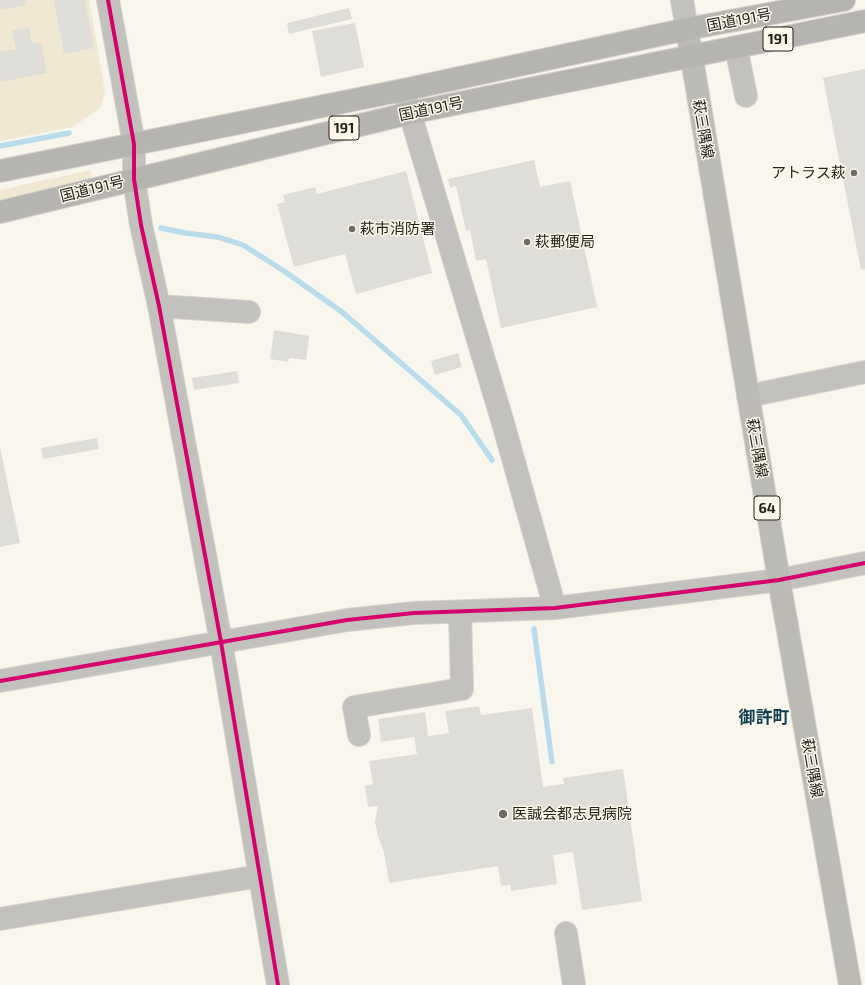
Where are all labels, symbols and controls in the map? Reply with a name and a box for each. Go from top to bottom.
street label: 国道191号 [705,5,773,35]
road number: 191 [763,27,793,51]
street label: 国道191号 [397,93,465,125]
street label: 萩三隅線 [689,98,717,160]
road number: 191 [329,116,359,140]
place label: アトラス萩 [771,164,846,182]
marker: アトラス萩 [849,168,859,178]
street label: 国道191号 [58,172,126,206]
place label: 萩市消防署 [360,220,435,238]
marker: 萩市消防署 [347,224,357,234]
place label: 萩郵便局 [535,233,595,251]
marker: 萩郵便局 [522,237,532,247]
street label: 萩三隅線 [743,417,771,479]
road number: 64 [754,496,780,520]
district label: 御許町 [739,707,789,727]
street label: 萩三隅線 [798,737,826,799]
place label: 医誠会都志見病院 [512,805,632,823]
marker: 医誠会都志見病院 [497,808,509,820]

